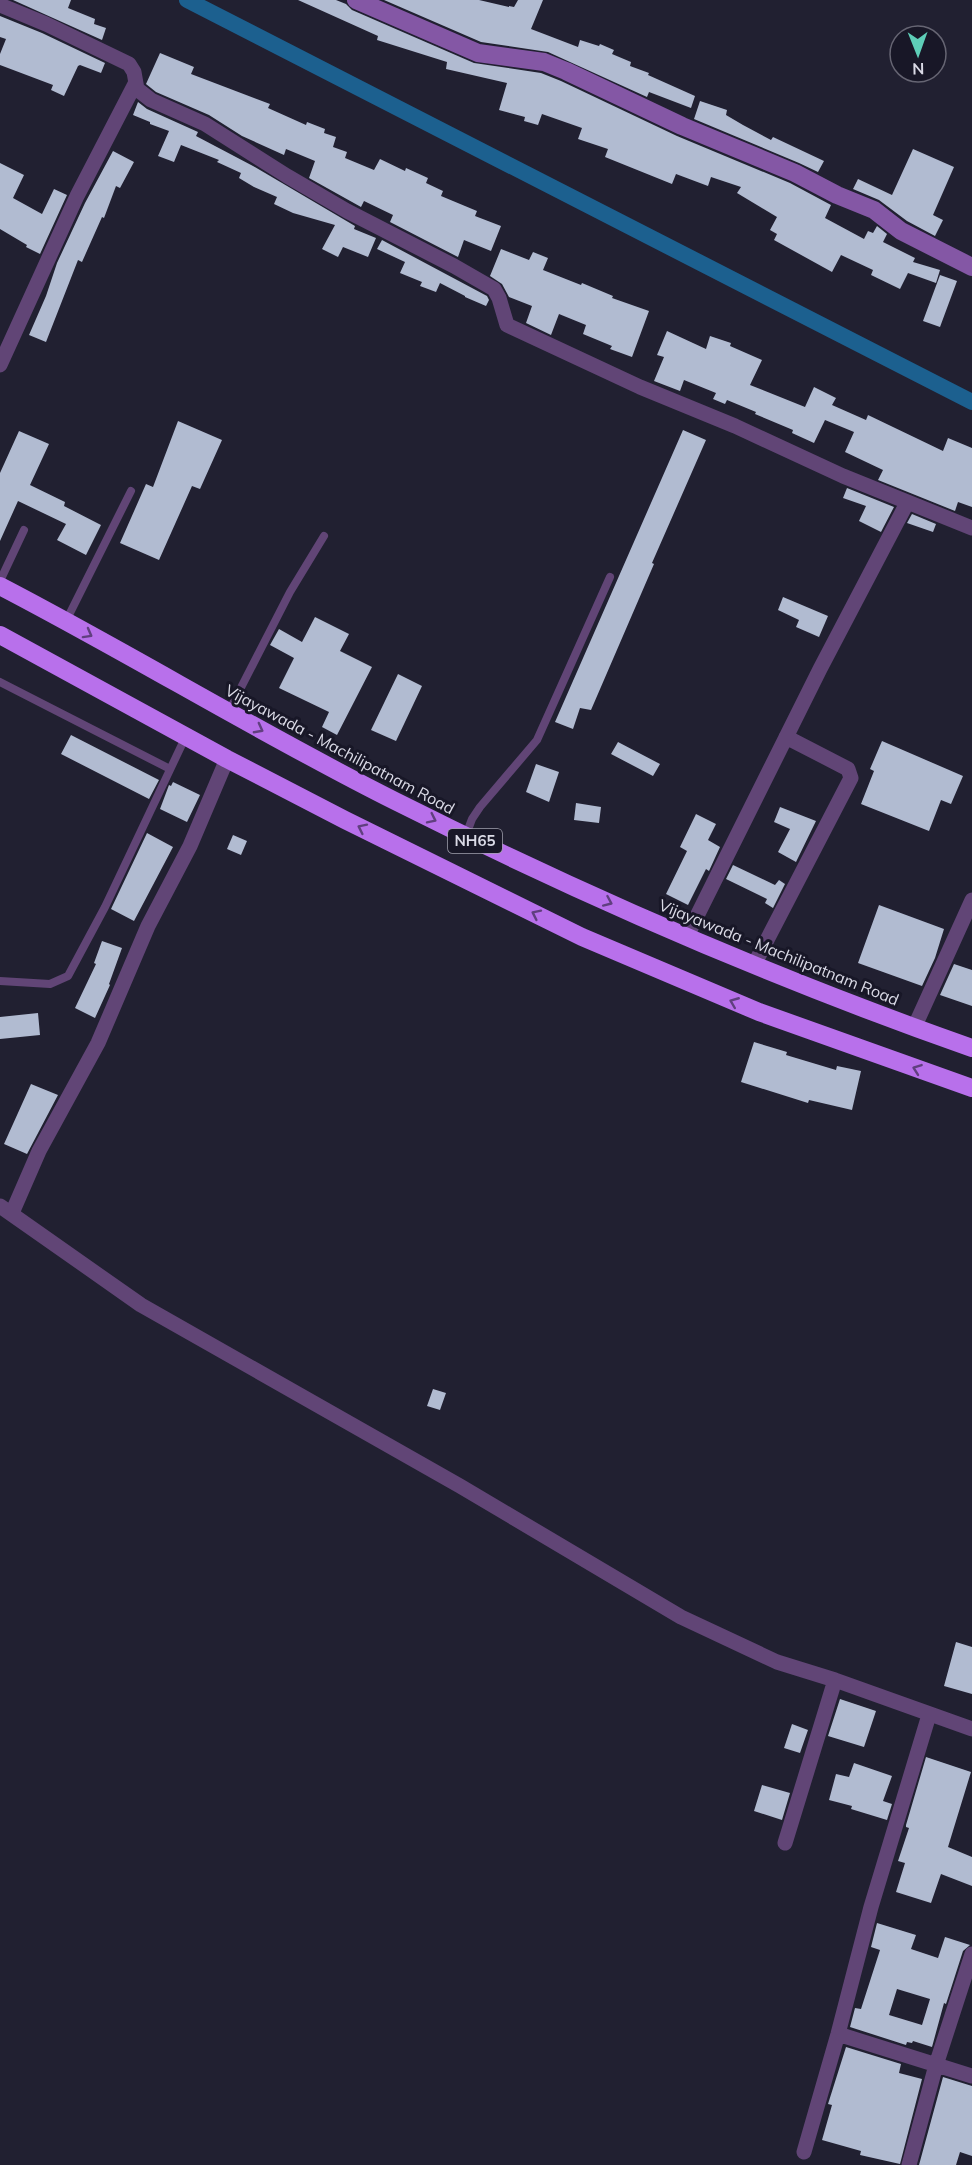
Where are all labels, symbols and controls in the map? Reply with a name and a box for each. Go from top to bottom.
north arrow [888,24,948,84]
text: N [912,59,924,79]
one-way arrow [82,627,93,638]
street label: Vijayawada - Machilipatnam Road [222,680,458,818]
one-way arrow [252,722,263,733]
one-way arrow [425,812,436,824]
one-way arrow [357,824,368,835]
road number: NH65 [448,829,502,853]
one-way arrow [602,894,613,906]
street label: Vijayawada - Machilipatnam Road [656,895,902,1009]
one-way arrow [532,910,543,921]
one-way arrow [729,997,740,1009]
one-way arrow [912,1063,923,1076]

